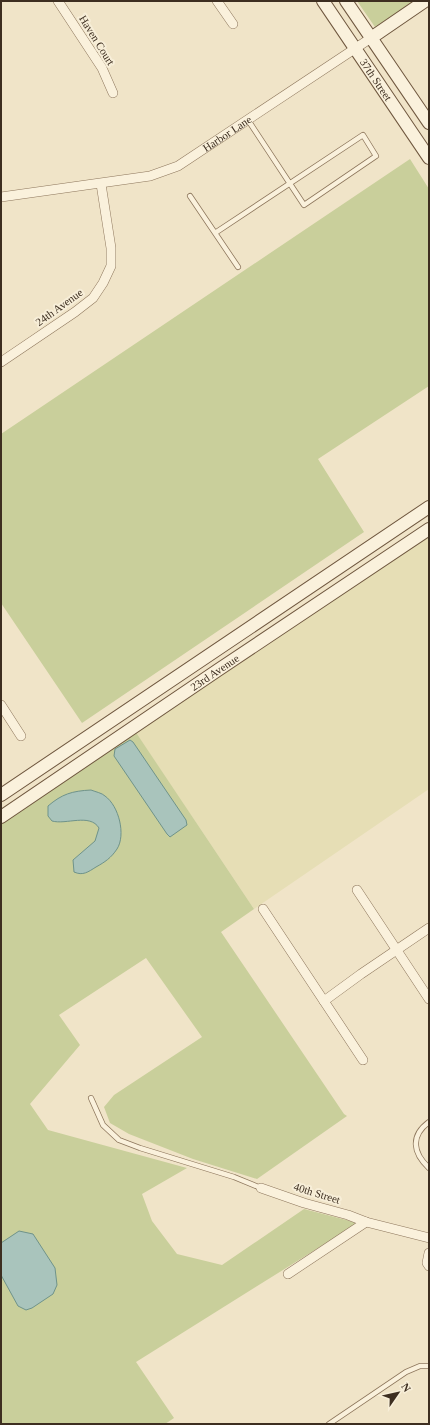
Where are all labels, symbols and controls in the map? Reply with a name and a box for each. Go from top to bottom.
street label: Haven Court [77,13,117,67]
street label: 37th Street [358,56,395,103]
street label: Harbor Lane [200,113,254,154]
street label: 24th Avenue [33,286,85,328]
street label: 23rd Avenue [188,652,241,693]
street label: 40th Street [292,1180,342,1206]
north arrow [378,1373,418,1413]
text: N [399,1381,414,1394]

